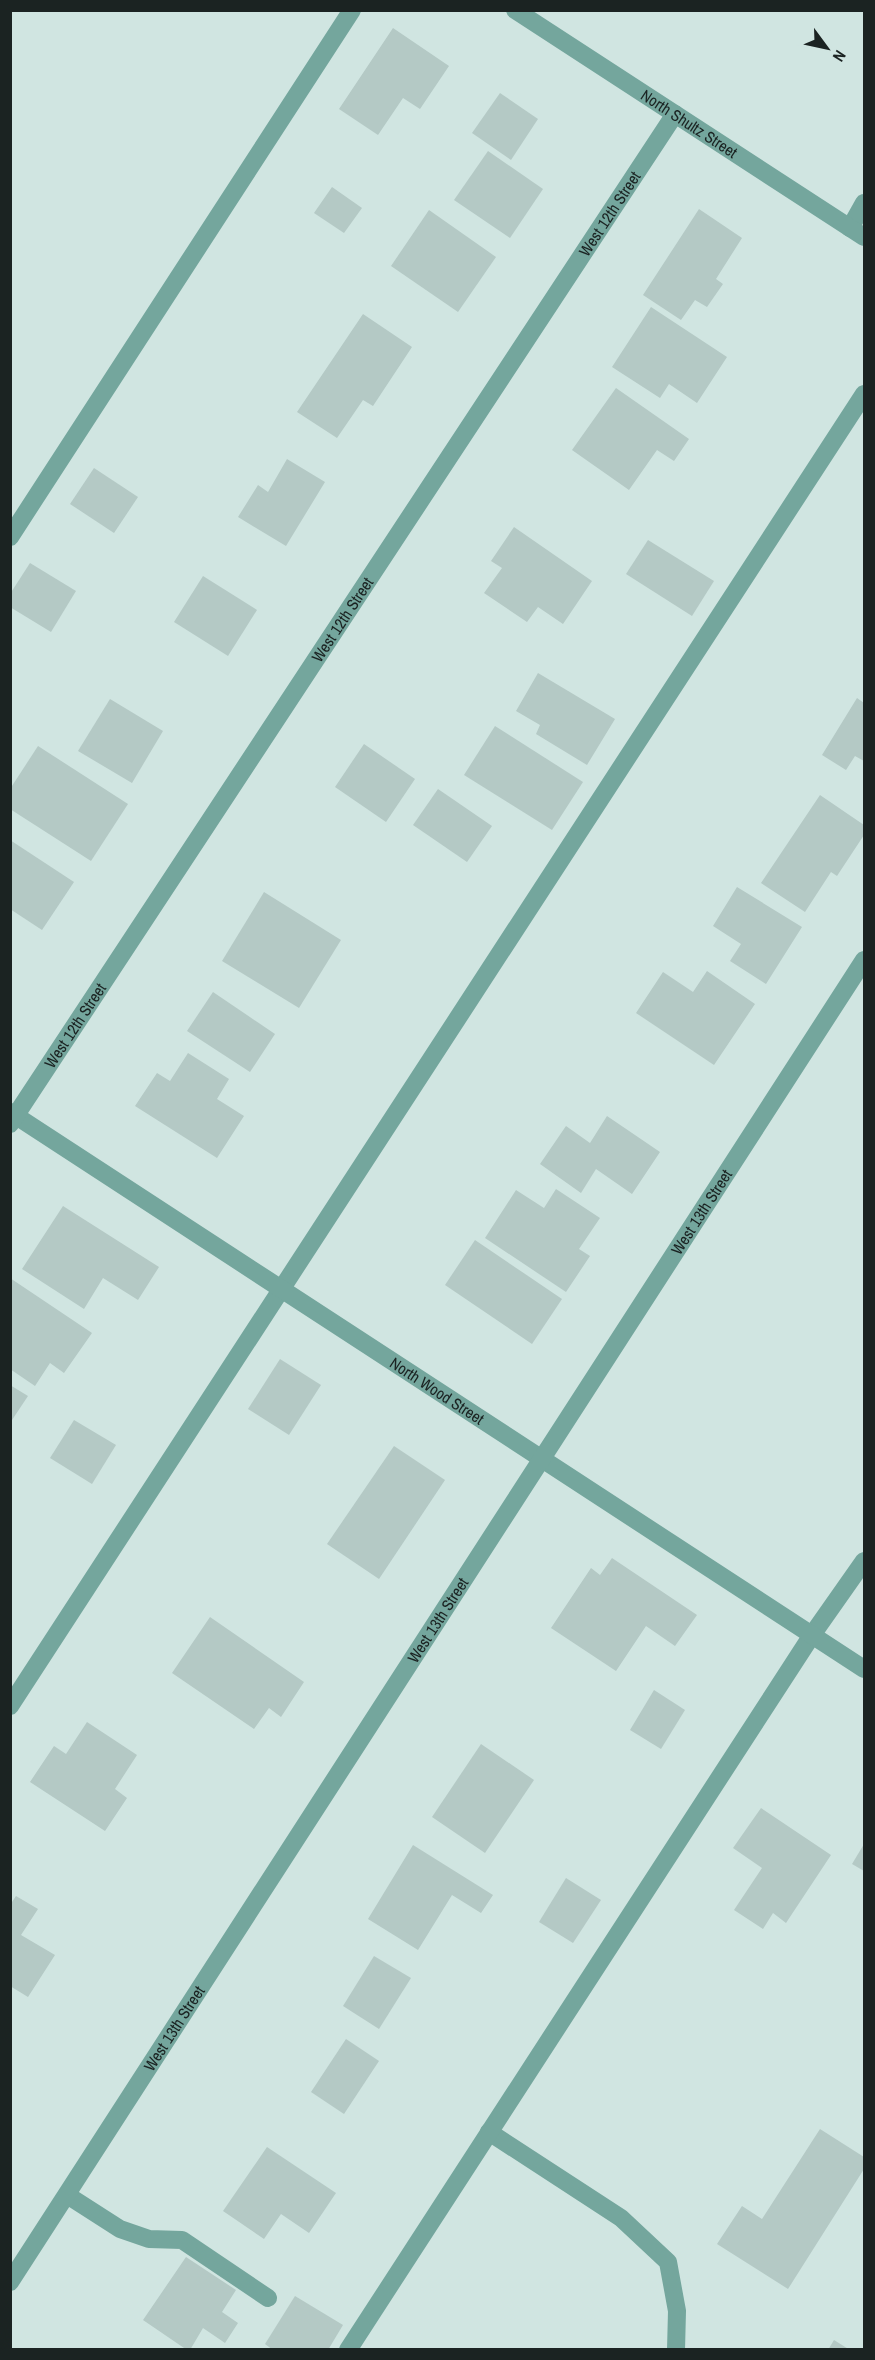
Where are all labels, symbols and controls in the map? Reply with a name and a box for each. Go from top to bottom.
north arrow [797,18,857,78]
text: N [828,46,851,66]
street label: North Shultz Street [637,84,742,163]
street label: West 12th Street [573,167,646,260]
street label: West 12th Street [306,572,378,666]
street label: West 12th Street [39,978,111,1072]
street label: West 13th Street [666,1165,737,1259]
street label: North Wood Street [386,1352,489,1430]
street label: West 13th Street [402,1573,473,1667]
street label: West 13th Street [138,1981,210,2075]

